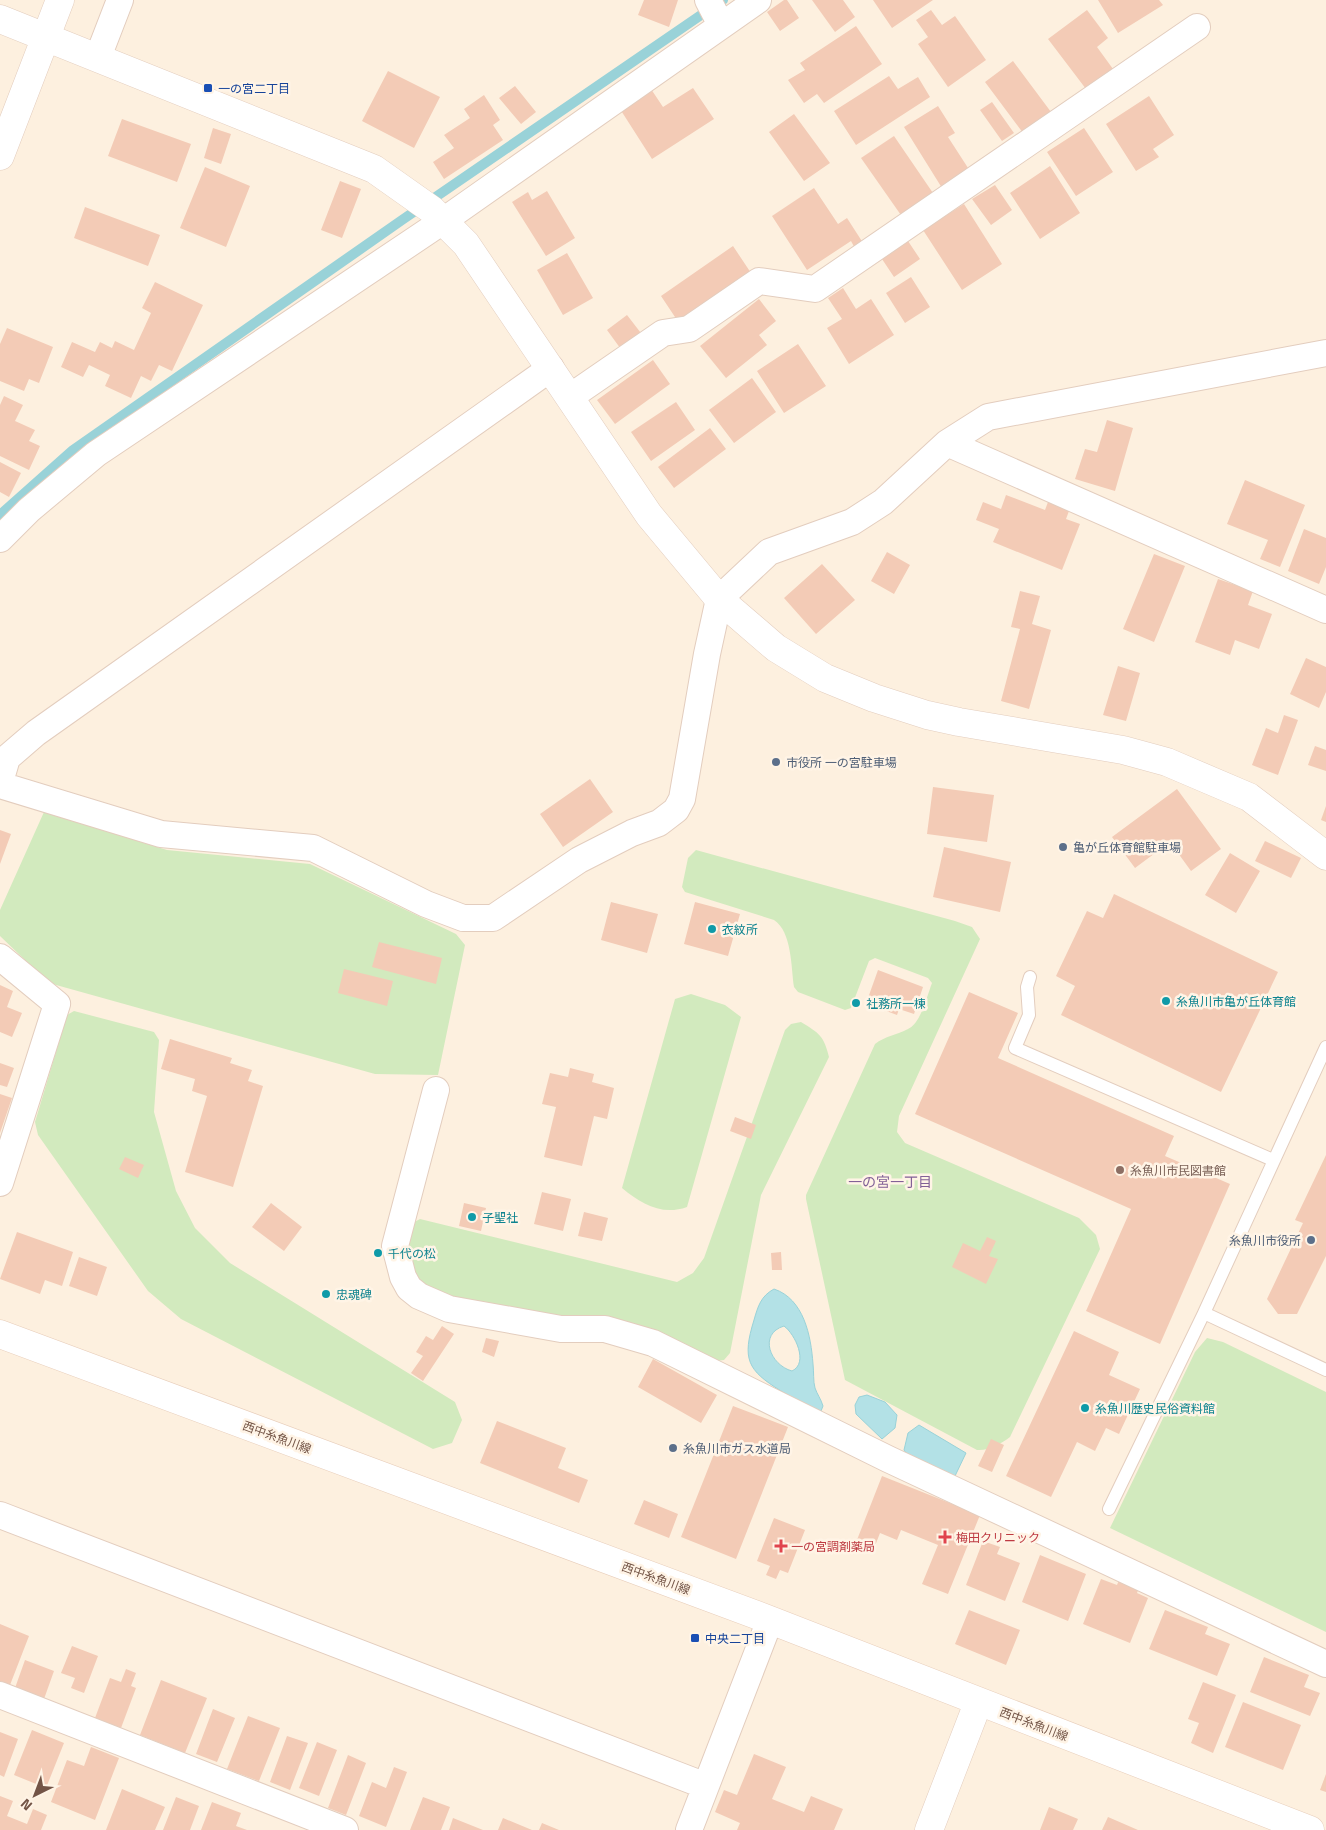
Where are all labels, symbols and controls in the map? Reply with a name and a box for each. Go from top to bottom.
place label: 一の宮二丁目 [218,79,290,98]
marker: 一の宮二丁目 [202,82,214,94]
place label: 市役所 一の宮駐車場 [786,753,897,772]
marker: 市役所 一の宮駐車場 [770,756,782,768]
place label: 亀が丘体育館駐車場 [1073,838,1181,857]
marker: 亀が丘体育館駐車場 [1057,841,1069,853]
place label: 衣紋所 [722,920,758,939]
marker: 衣紋所 [706,923,718,935]
place label: 糸魚川市亀が丘体育館 [1176,992,1296,1011]
place label: 社務所一棟 [866,994,926,1013]
marker: 糸魚川市亀が丘体育館 [1160,995,1172,1007]
marker: 社務所一棟 [850,997,862,1009]
place label: 糸魚川市民図書館 [1130,1161,1226,1180]
marker: 糸魚川市民図書館 [1114,1164,1126,1176]
district label: 一の宮一丁目 [848,1171,932,1192]
place label: 子聖社 [482,1208,518,1227]
marker: 子聖社 [466,1211,478,1223]
place label: 糸魚川市役所 [1229,1231,1301,1250]
marker: 糸魚川市役所 [1305,1234,1317,1246]
place label: 千代の松 [388,1244,436,1263]
marker: 千代の松 [372,1247,384,1259]
place label: 忠魂碑 [336,1285,372,1304]
marker: 忠魂碑 [320,1288,332,1300]
place label: 糸魚川歴史民俗資料館 [1095,1399,1215,1418]
marker: 糸魚川歴史民俗資料館 [1079,1402,1091,1414]
street label: 西中糸魚川線 [240,1416,314,1458]
place label: 糸魚川市ガス水道局 [683,1439,791,1458]
marker: 糸魚川市ガス水道局 [667,1442,679,1454]
place label: 梅田クリニック [956,1528,1040,1547]
marker: 梅田クリニック [938,1530,952,1544]
place label: 一の宮調剤薬局 [791,1537,875,1556]
marker: 一の宮調剤薬局 [775,1540,787,1552]
street label: 西中糸魚川線 [619,1557,693,1599]
place label: 中央二丁目 [705,1629,765,1648]
marker: 中央二丁目 [689,1632,701,1644]
street label: 西中糸魚川線 [997,1702,1071,1746]
north arrow [10,1770,60,1820]
text: N [15,1794,37,1816]

